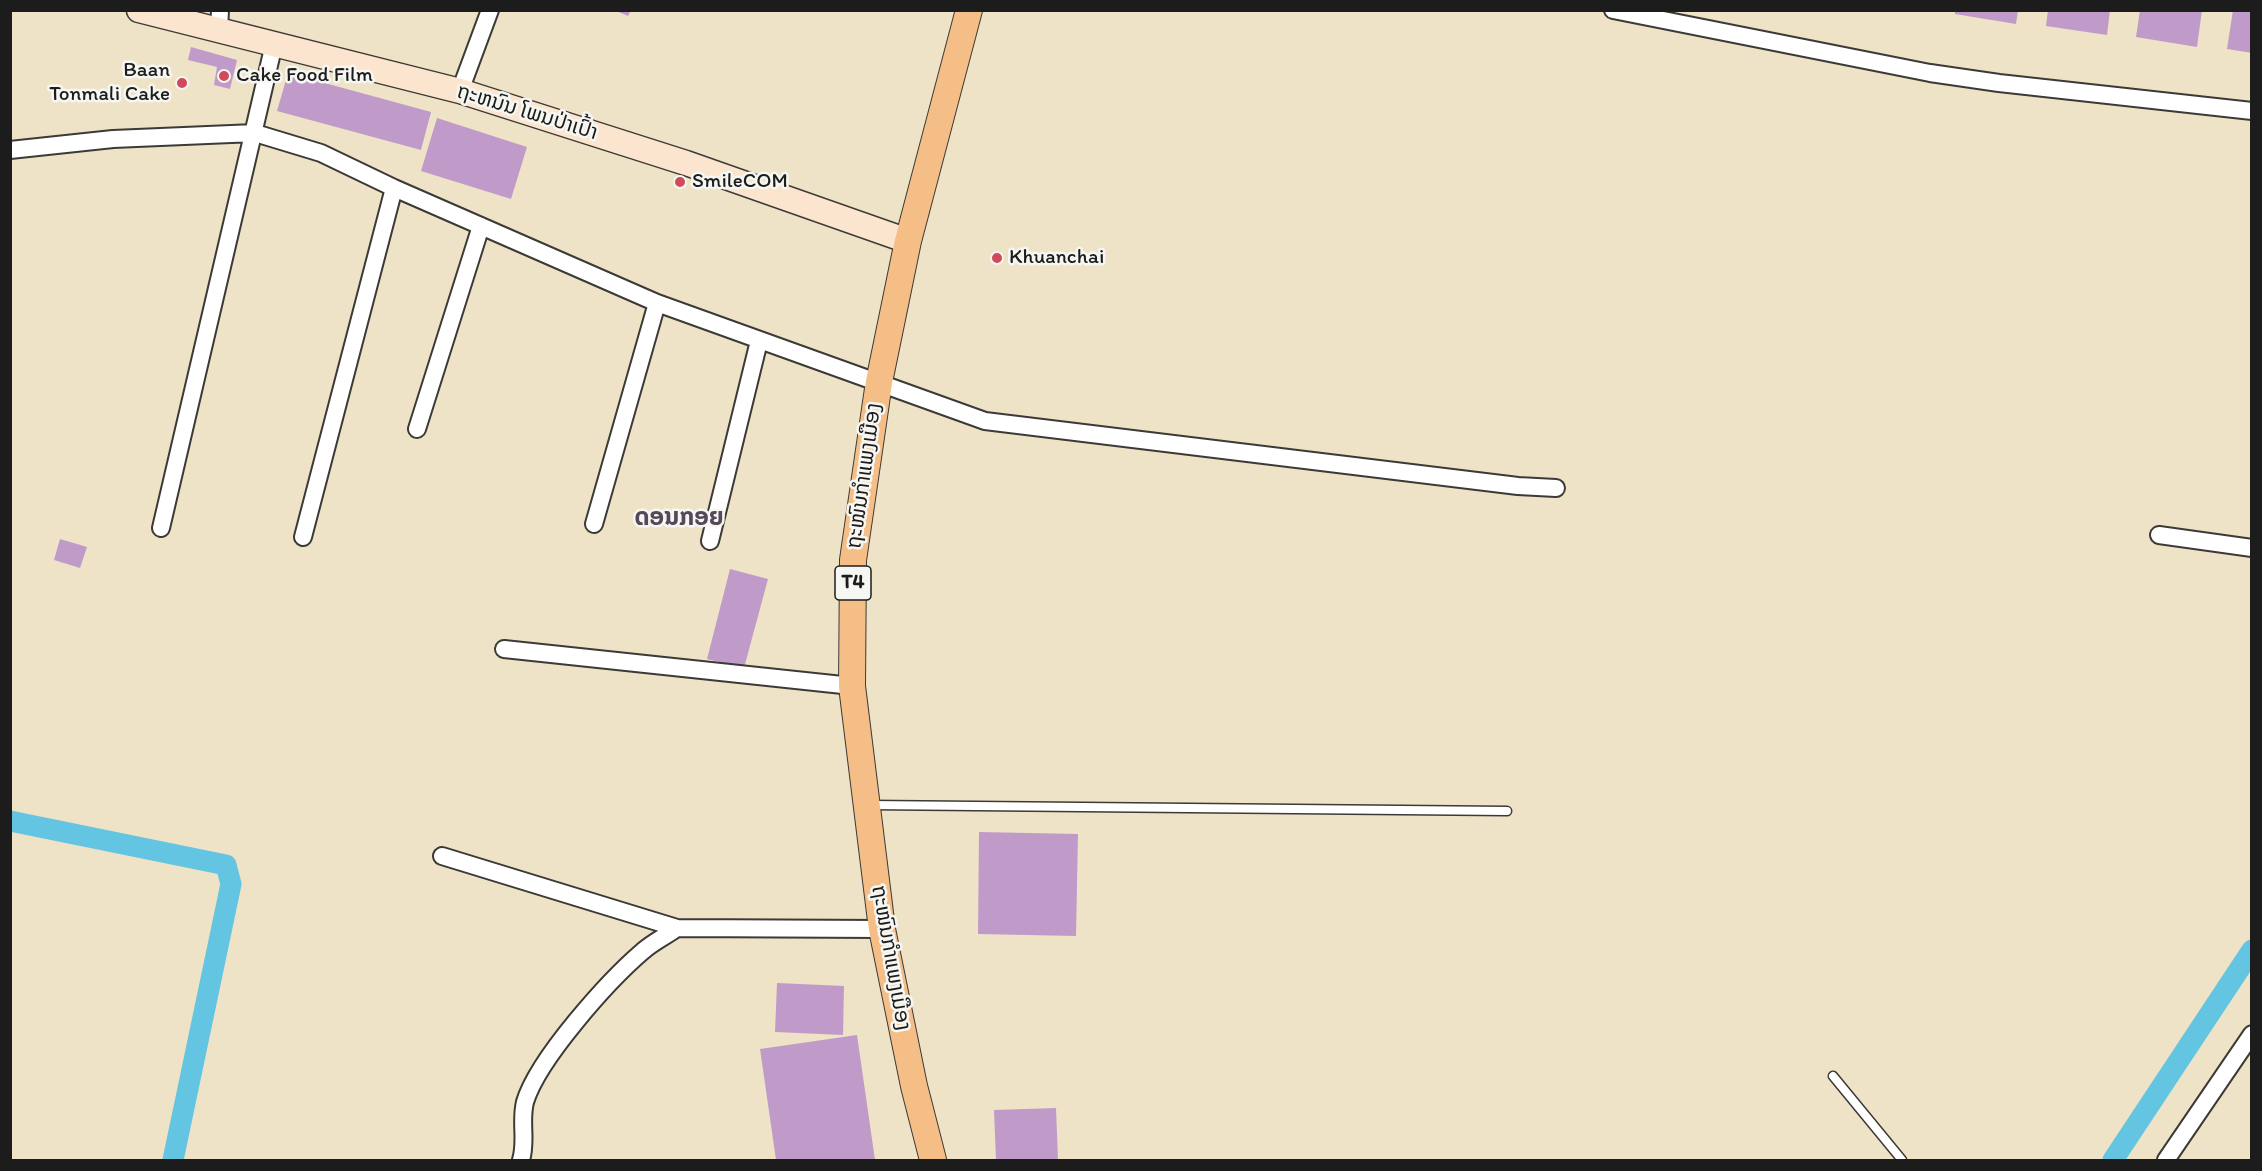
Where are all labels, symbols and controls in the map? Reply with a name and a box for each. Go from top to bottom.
place label: Baan Tonmali Cake [49,58,170,108]
place label: Cake Food Film [236,63,373,89]
marker: Cake Food Film [217,69,231,83]
marker: Baan Tonmali Cake [175,76,189,90]
street label: ຖະຫນົນ ໂພນປ່າເປົ້າ [453,80,601,146]
place label: SmileCOM [692,169,788,195]
marker: SmileCOM [673,175,687,189]
place label: Khuanchai [1009,245,1104,271]
marker: Khuanchai [990,251,1004,265]
street label: ຖະໜົນກຳແພງເມືອງ [842,401,888,551]
district label: ດອນກອຍ [635,505,723,533]
road number: T4 [835,566,871,600]
street label: ຖະໜົນກຳແພງເມືອງ [865,883,915,1033]

